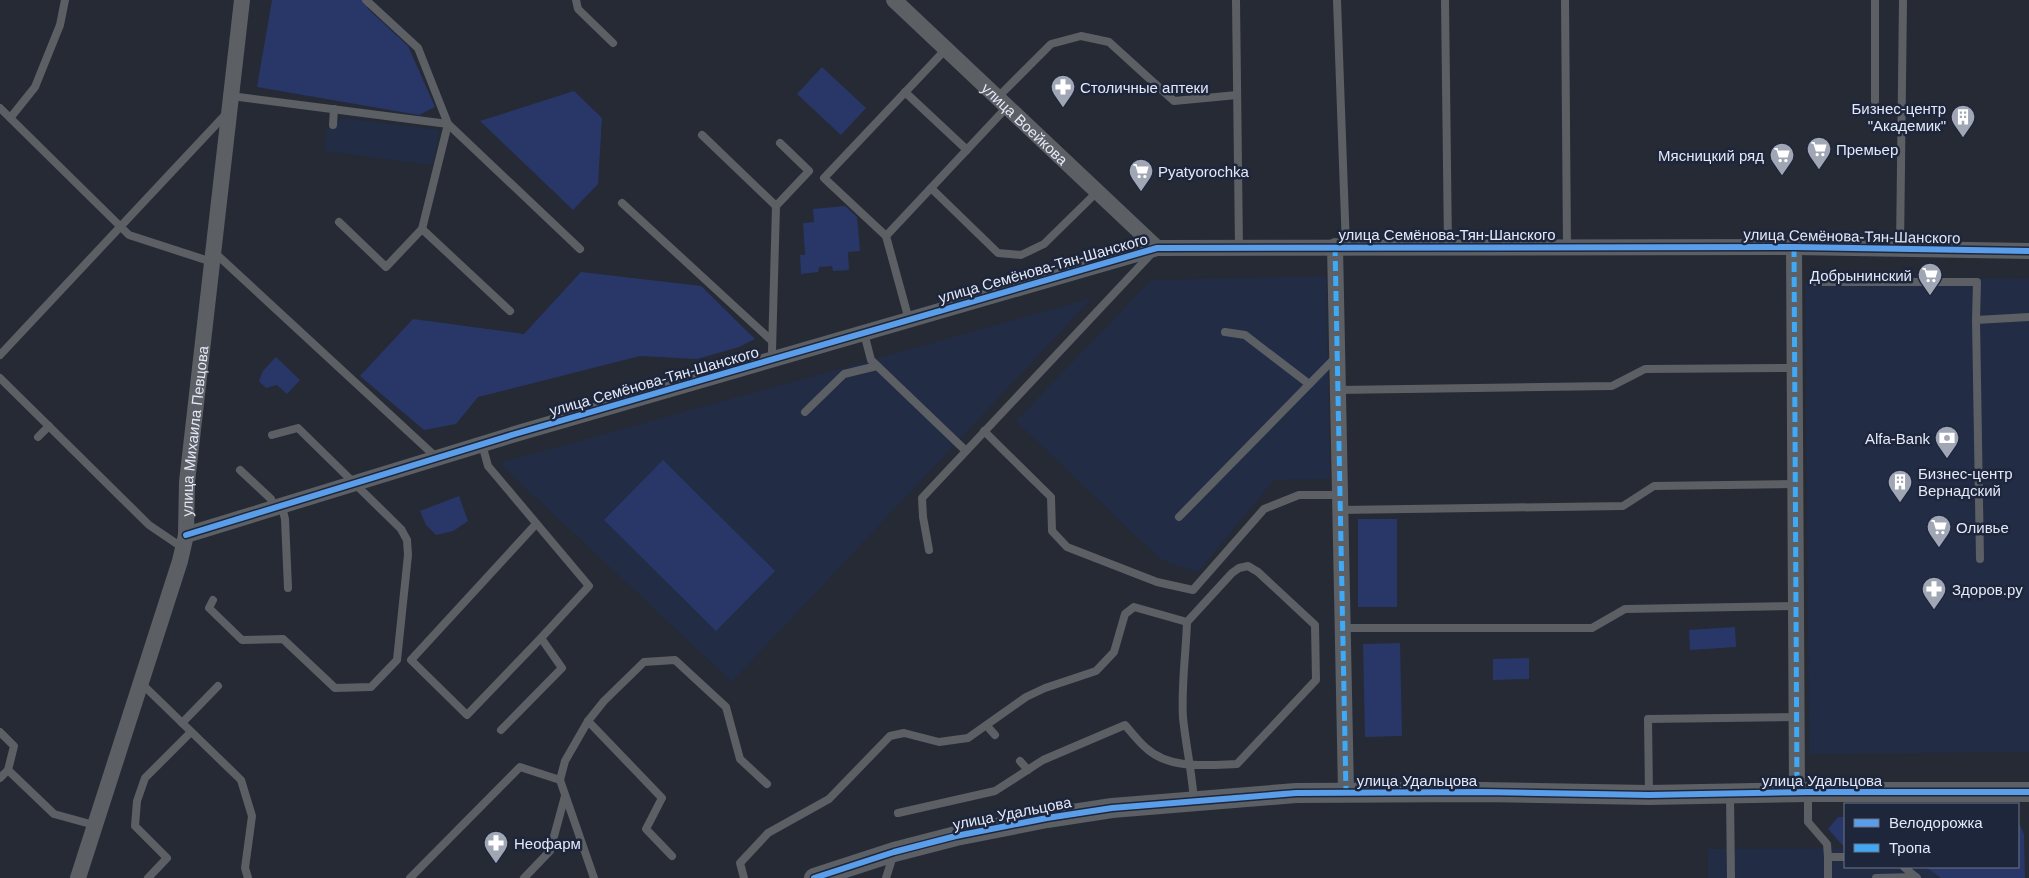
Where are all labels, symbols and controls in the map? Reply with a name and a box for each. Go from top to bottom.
pharmacy icon: Столичные аптеки [1050,74,1076,108]
street label: улица Воейкова [978,79,1072,168]
place label: Столичные аптеки [1080,79,1209,96]
place label: Бизнес-центр "Академик" [1852,100,1946,134]
building icon: Бизнес-центр "Академик" [1950,104,1976,138]
supermarket icon: Премьер [1806,136,1832,170]
place label: Премьер [1836,141,1898,158]
supermarket icon: Мясницкий ряд [1769,142,1795,176]
place label: Мясницкий ряд [1658,147,1764,164]
supermarket icon: Pyatyorochka [1128,158,1154,192]
place label: Pyatyorochka [1158,163,1250,180]
street label: улица Семёнова-Тян-Шанского [1338,226,1556,243]
street label: улица Семёнова-Тян-Шанского [1743,226,1961,246]
street label: улица Семёнова-Тян-Шанского [936,230,1150,306]
supermarket icon: Добрынинский [1917,262,1943,296]
place label: Добрынинский [1810,267,1912,284]
street label: улица Семёнова-Тян-Шанского [547,343,761,419]
street label: улица Михаила Певцова [178,344,211,517]
bank icon: Alfa-Bank [1934,425,1960,459]
place label: Alfa-Bank [1865,430,1930,447]
place label: Бизнес-центр Вернадский [1918,465,2012,499]
building icon: Бизнес-центр Вернадский [1887,469,1913,503]
supermarket icon: Оливье [1926,514,1952,548]
place label: Оливье [1956,519,2009,536]
pharmacy icon: Здоров.ру [1921,576,1947,610]
place label: Здоров.ру [1952,581,2023,598]
street label: улица Удальцова [1357,772,1478,789]
street label: улица Удальцова [1762,772,1883,789]
street label: улица Удальцова [951,793,1073,833]
legend [1844,803,2019,868]
text: Велодорожка [1889,814,1983,831]
pharmacy icon: Неофарм [483,830,509,864]
place label: Неофарм [514,835,581,852]
text: Тропа [1889,839,1931,856]

